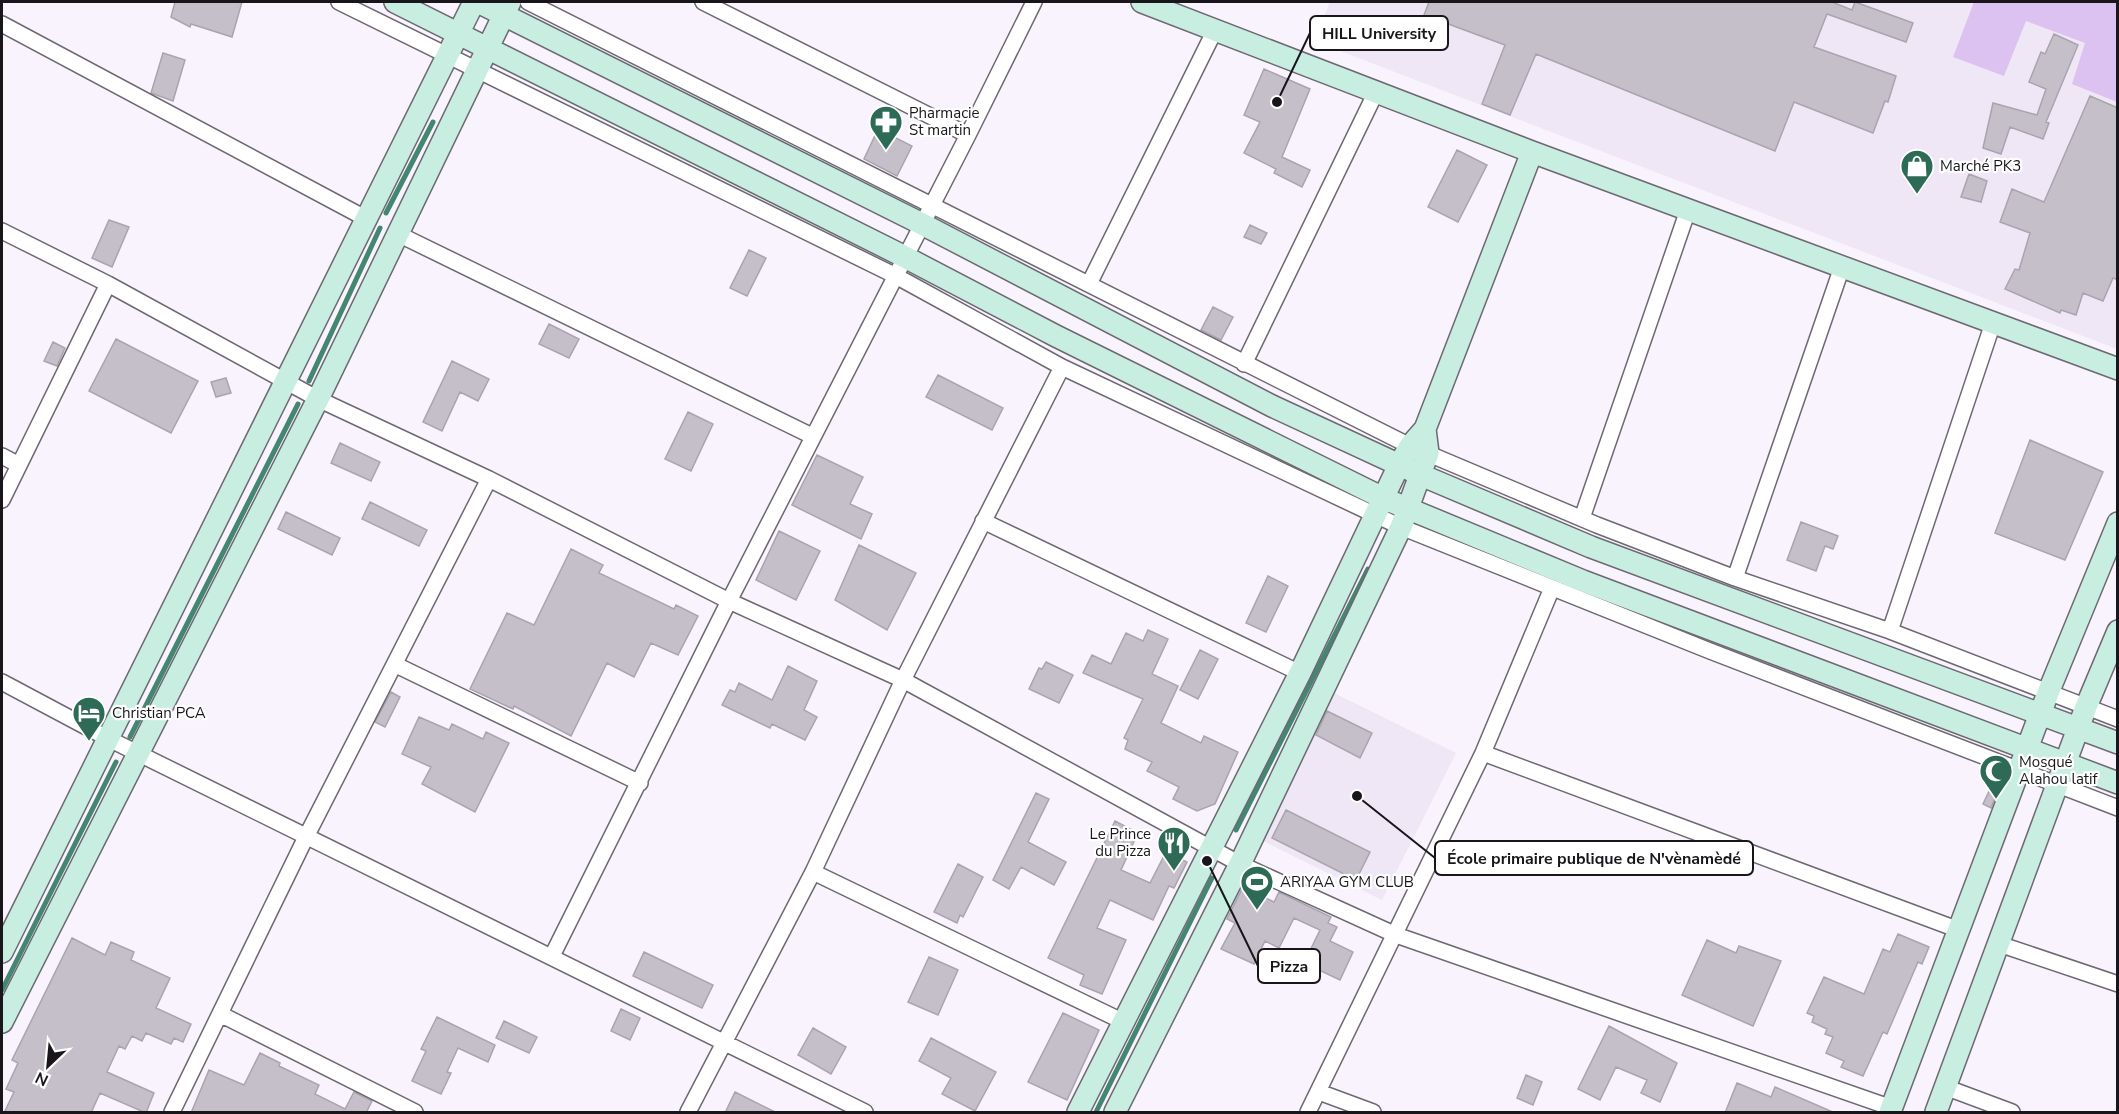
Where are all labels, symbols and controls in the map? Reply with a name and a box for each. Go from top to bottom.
callout: HILL University [1310,16,1448,50]
text: HILL University [1322,23,1437,45]
place label: Pharmacie St martin [909,103,980,140]
pharmacy icon: Pharmacie St martin [868,104,904,151]
shop icon: Marché PK3 [1899,148,1935,195]
place label: Marché PK3 [1940,156,2021,176]
hotel icon: Christian PCA [71,695,107,742]
place label: Christian PCA [112,703,206,723]
place label: Mosqué Alahou latif [2019,752,2099,789]
mosque icon: Mosqué Alahou latif [1978,753,2014,800]
place label: Le Prince du Pizza [1090,824,1151,861]
restaurant icon: Le Prince du Pizza [1156,825,1192,872]
callout: École primaire publique de N'vènamèdé [1435,841,1753,875]
text: École primaire publique de N'vènamèdé [1447,848,1741,870]
sports icon: ARIYAA GYM CLUB [1239,864,1275,911]
place label: ARIYAA GYM CLUB [1280,872,1414,892]
callout: Pizza [1258,949,1320,983]
text: Pizza [1270,956,1308,978]
north arrow [18,1036,78,1096]
text: N [32,1066,52,1091]

